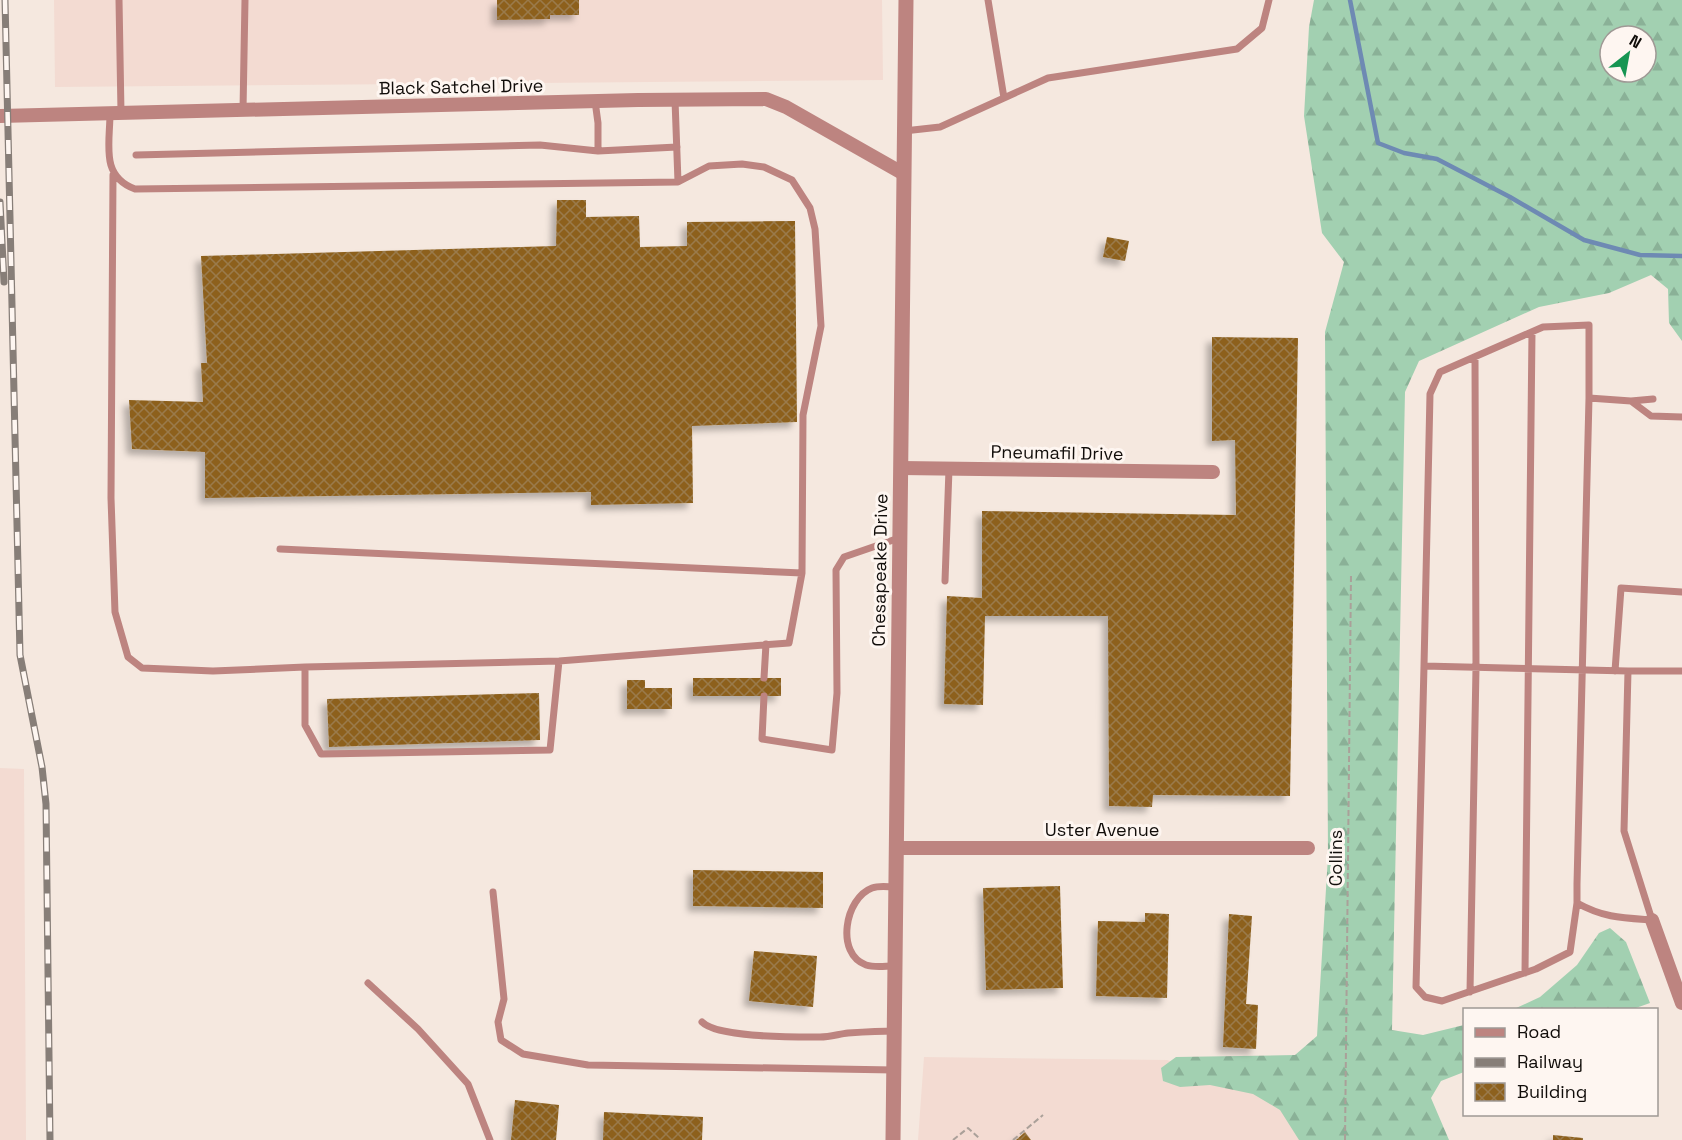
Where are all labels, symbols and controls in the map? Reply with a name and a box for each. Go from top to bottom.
north arrow [1598,24,1658,84]
text: N [1625,30,1645,53]
street label: Black Satchel Drive [378,74,544,99]
street label: Pneumafil Drive [990,440,1124,465]
street label: Chesapeake Drive [867,493,892,647]
street label: Uster Avenue [1045,818,1159,841]
street label: Collins [1324,830,1347,886]
legend [1463,1008,1658,1116]
text: Road [1517,1020,1561,1043]
text: Railway [1517,1050,1583,1073]
text: Building [1517,1080,1587,1103]

